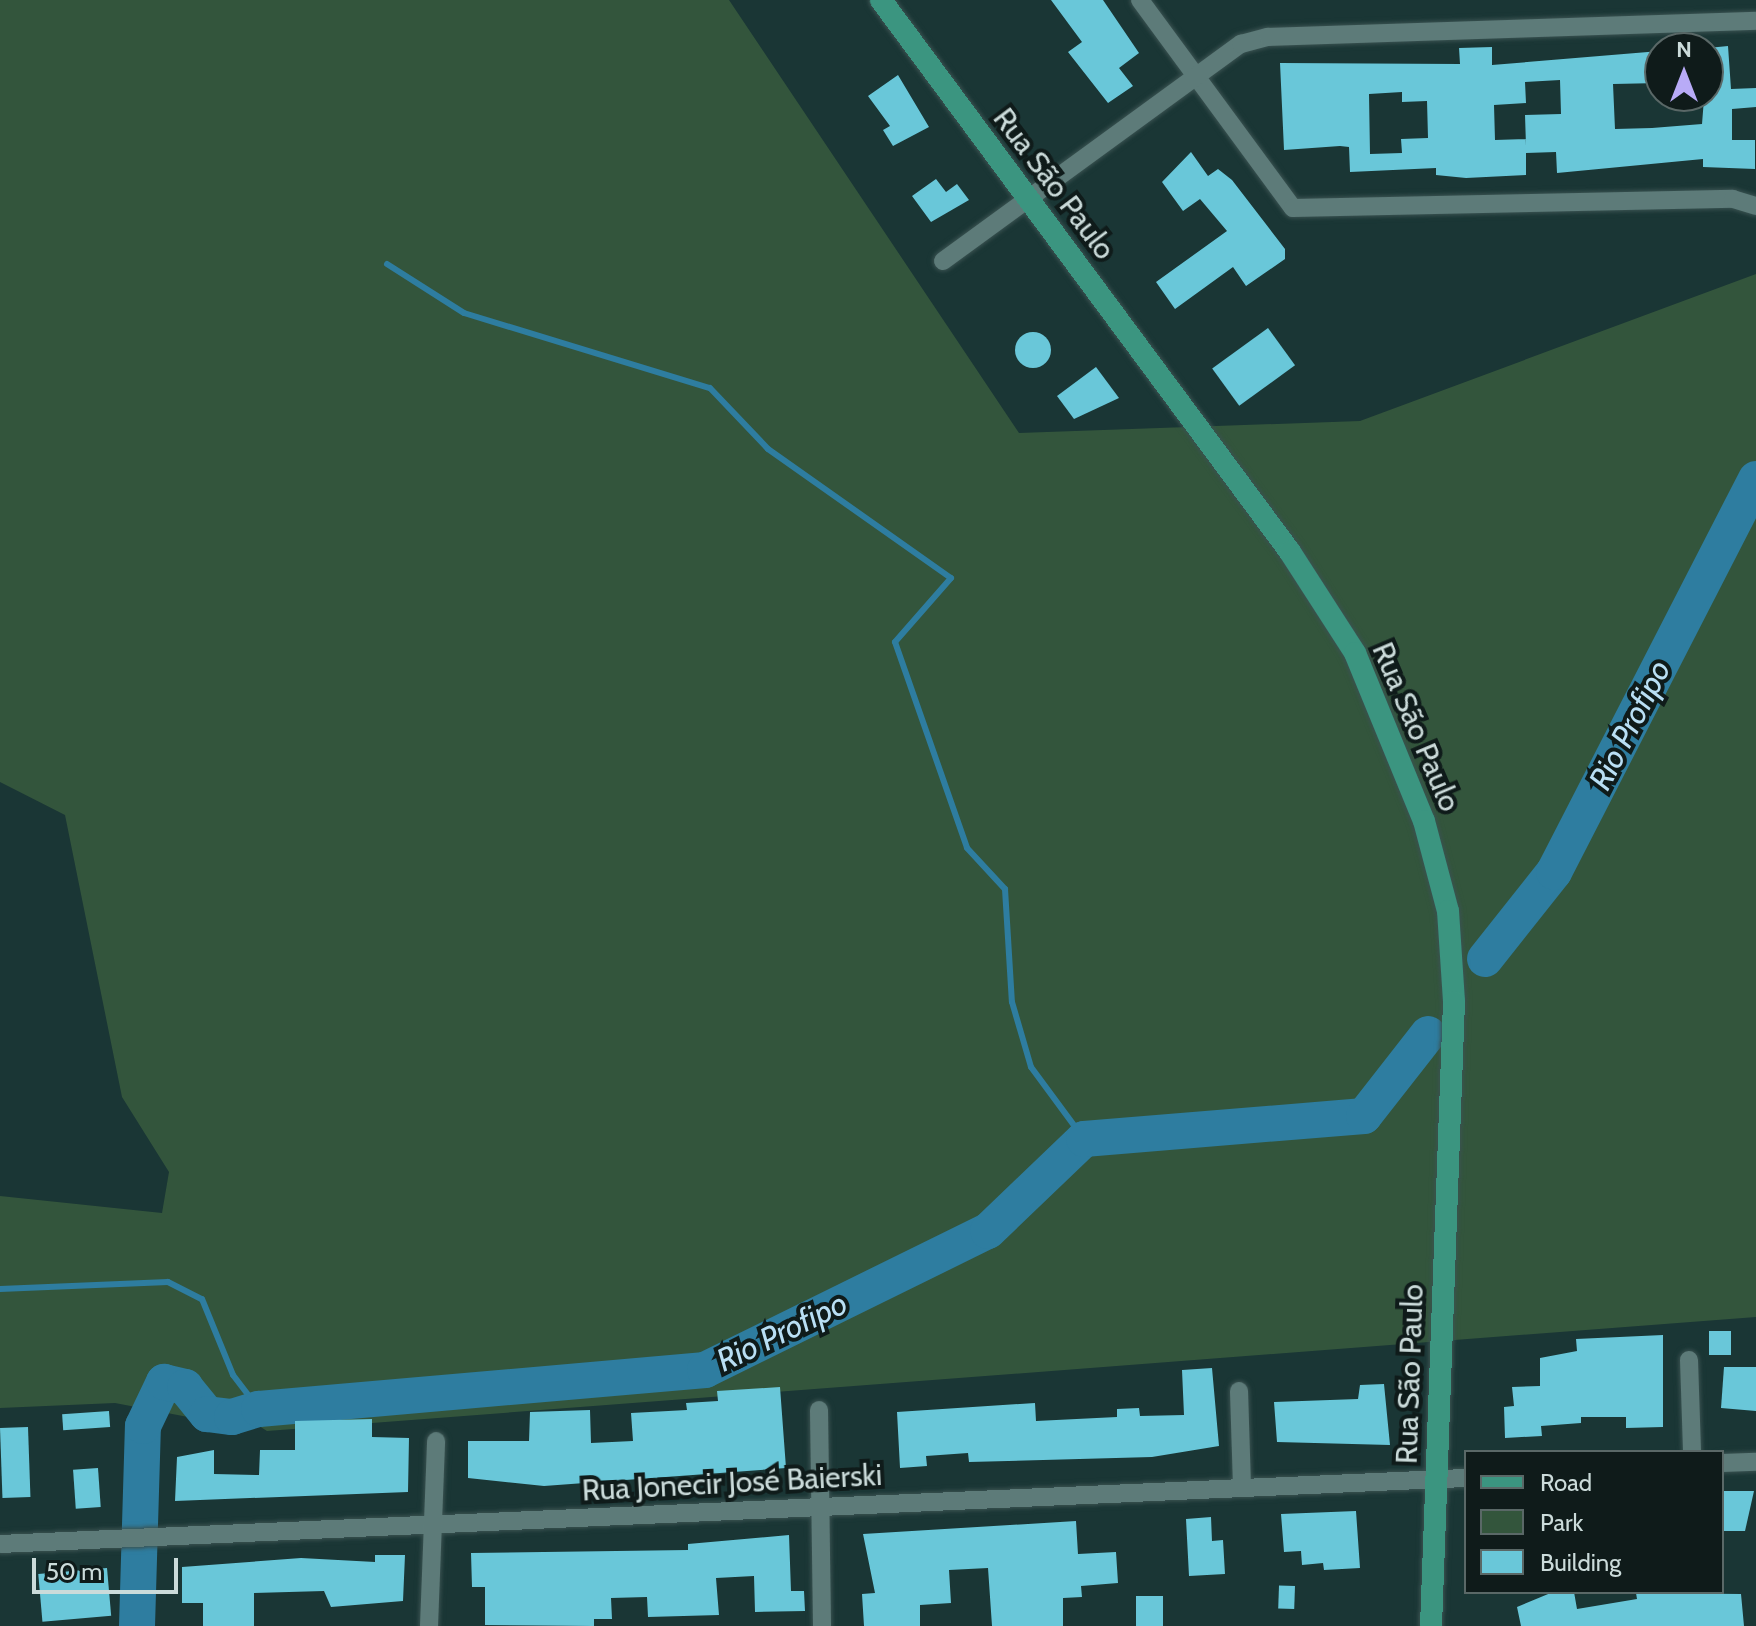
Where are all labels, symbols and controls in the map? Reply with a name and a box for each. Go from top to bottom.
north arrow [1644,32,1724,112]
text: N [1676,36,1692,63]
street label: Rua São Paulo [985,101,1123,267]
street label: Rua São Paulo [1364,637,1468,817]
water label: Rio Profipo [1581,654,1679,796]
street label: Rua São Paulo [1389,1283,1431,1465]
water label: Rio Profipo [711,1284,853,1380]
legend [1464,1450,1724,1594]
street label: Rua Jonecir José Baierski [581,1457,883,1509]
text: Road [1540,1468,1592,1497]
text: Park [1540,1508,1583,1537]
scale bar [36,1542,182,1592]
text: Building [1540,1548,1621,1577]
text: 50 m [46,1557,102,1586]

